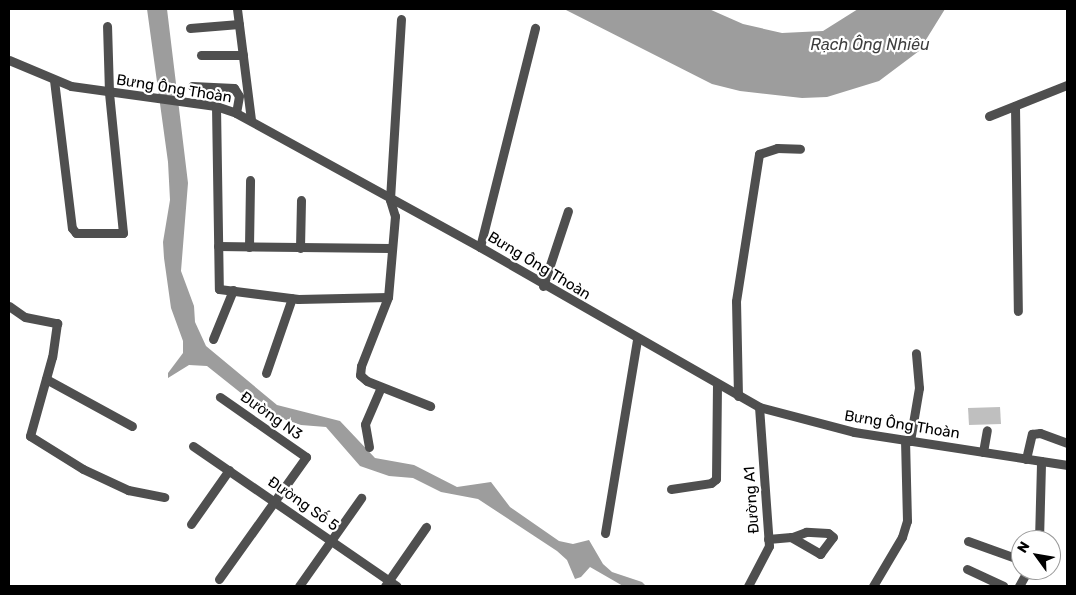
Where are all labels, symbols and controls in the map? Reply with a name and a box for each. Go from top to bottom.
water label: Rạch Ông Nhiêu [810,35,930,55]
street label: Bưng Ông Thoàn [115,71,233,107]
street label: Bưng Ông Thoàn [484,228,594,304]
street label: Đường N3 [237,388,305,444]
street label: Bưng Ông Thoàn [843,407,961,443]
street label: Đường A1 [741,466,763,534]
street label: Đường Số 5 [264,473,342,535]
north arrow [1011,530,1061,580]
text: N [1014,539,1034,556]

